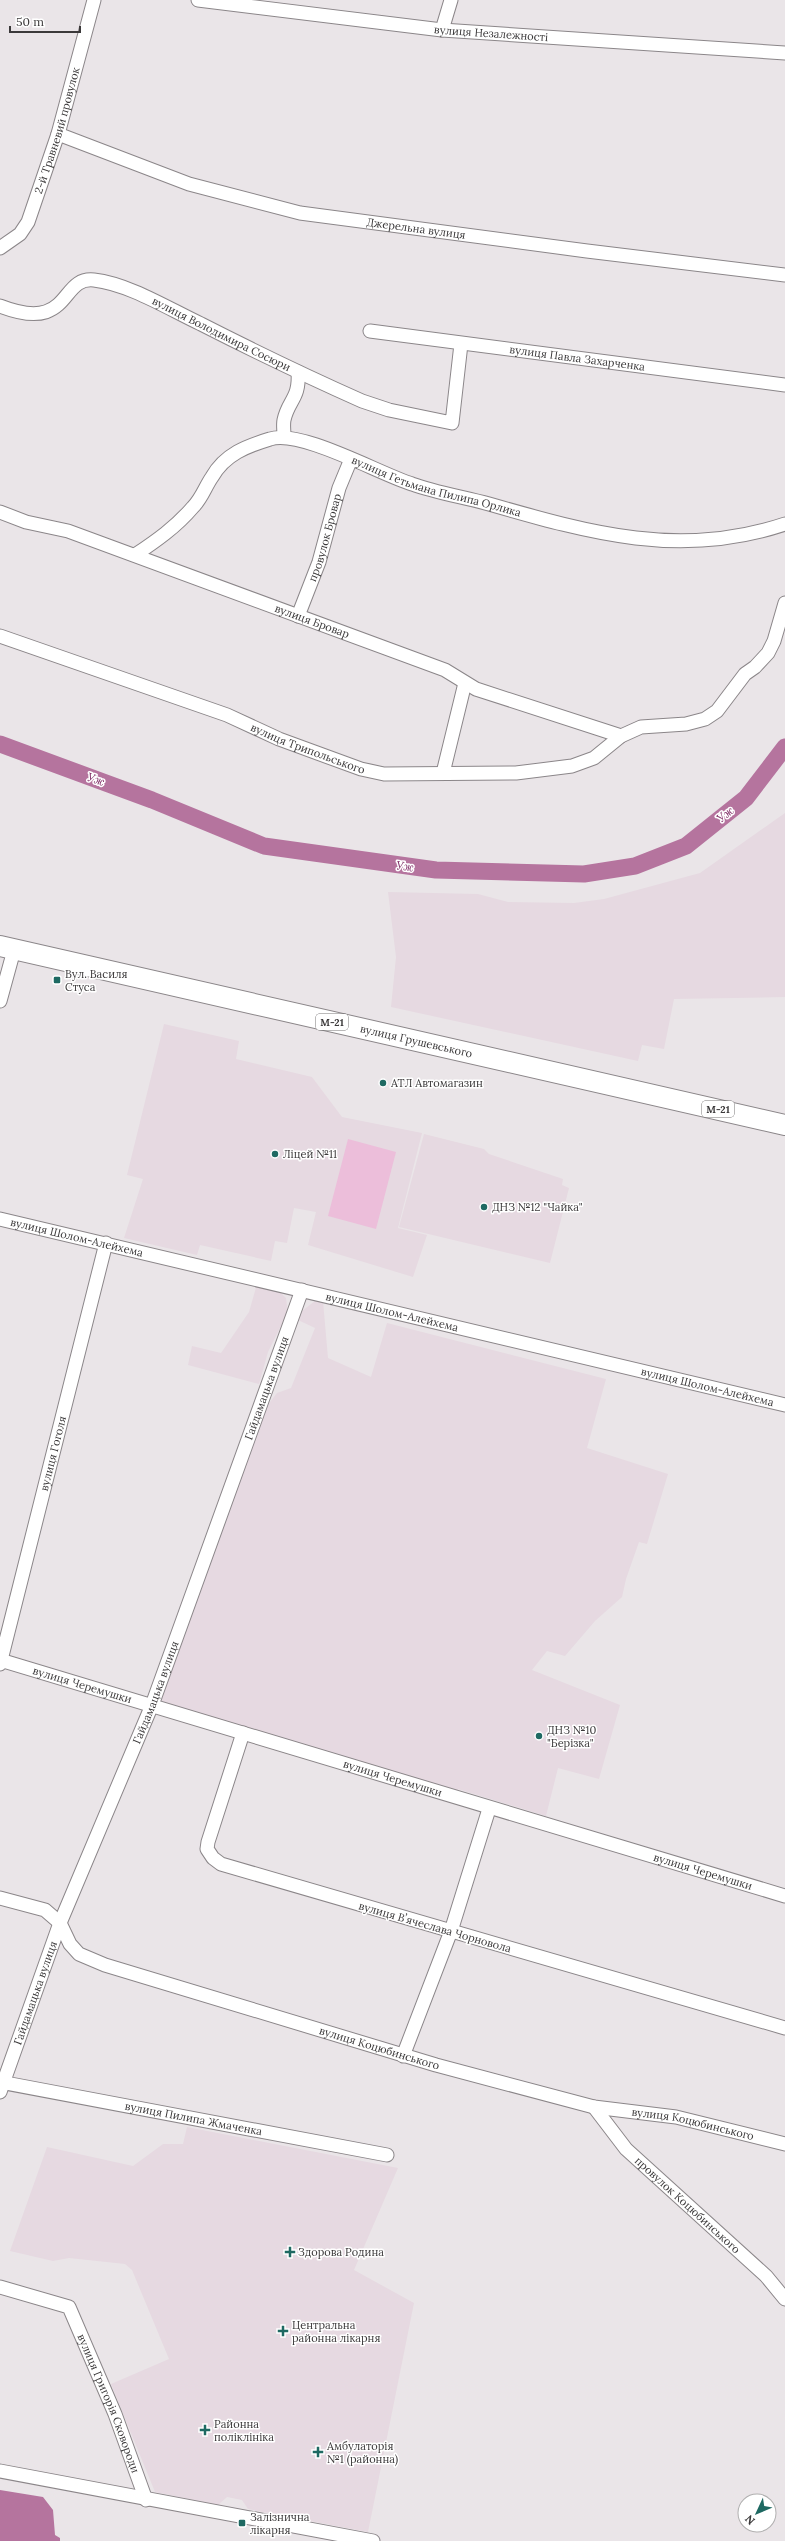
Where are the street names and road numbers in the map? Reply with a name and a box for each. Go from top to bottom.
street label: вулиця Незалежності [433,22,549,44]
street label: 2-й Травневий провулок [31,66,83,195]
street label: Джерельна вулиця [366,215,466,242]
street label: вулиця Володимира Сосюри [150,294,293,374]
street label: вулиця Павла Захарченка [509,342,646,374]
street label: вулиця Гетьмана Пилипа Орлика [350,453,523,520]
street label: провулок Бровар [305,492,344,584]
street label: вулиця Бровар [273,601,352,641]
street label: вулиця Трипольського [249,720,366,777]
road number: М-21 [316,1014,348,1030]
street label: вулиця Грушевського [359,1021,474,1061]
road number: М-21 [702,1101,734,1117]
street label: вулиця Шолом-Алейхема [9,1215,145,1260]
street label: вулиця Шолом-Алейхема [324,1289,460,1334]
street label: Гайдамацька вулиця [241,1334,292,1442]
street label: вулиця Шолом-Алейхема [640,1364,776,1409]
street label: вулиця Гоголя [37,1415,69,1493]
street label: Гайдамацька вулиця [129,1639,182,1746]
street label: вулиця Черемушки [31,1663,134,1706]
street label: вулиця Черемушки [342,1757,444,1800]
street label: вулиця Черемушки [652,1850,754,1893]
street label: вулиця Вʼячеслава Чорновола [357,1898,513,1956]
street label: Гайдамацька вулиця [10,1939,60,2047]
street label: вулиця Коцюбинського [318,2023,441,2073]
street label: вулиця Пилипа Жмаченка [124,2099,264,2138]
street label: вулиця Коцюбинського [631,2105,756,2143]
street label: провулок Коцюбинського [632,2154,743,2256]
street label: вулиця Григорія Сковороди [74,2332,143,2475]

